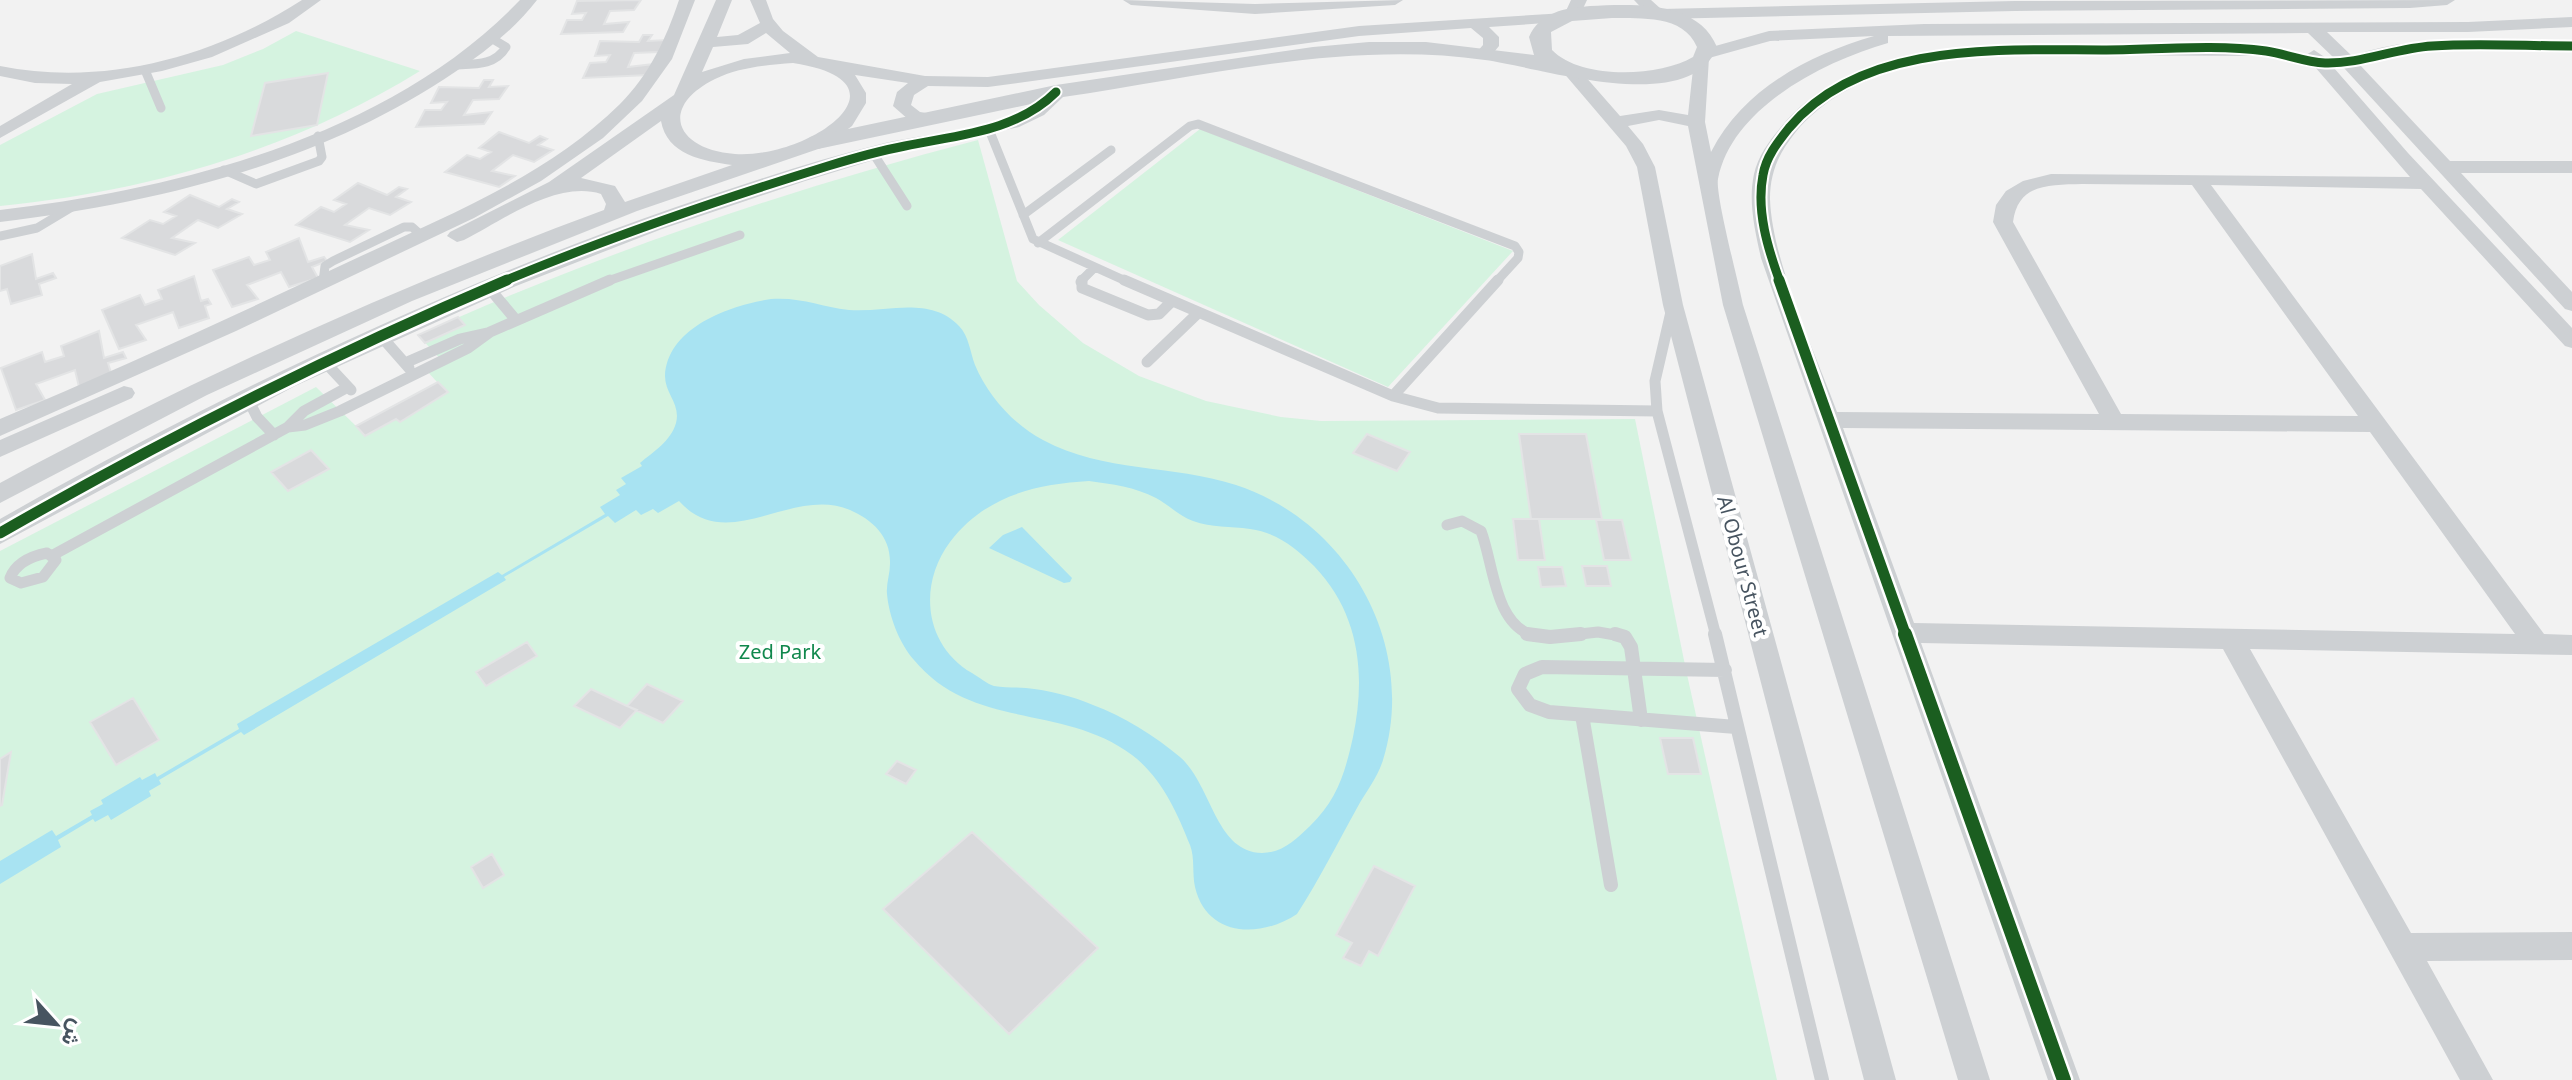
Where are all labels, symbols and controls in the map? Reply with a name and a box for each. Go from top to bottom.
street label: Al Obour Street [1711,493,1775,639]
park label: Zed Park [739,638,822,665]
north arrow [16,984,96,1064]
text: ش [55,1015,94,1052]

